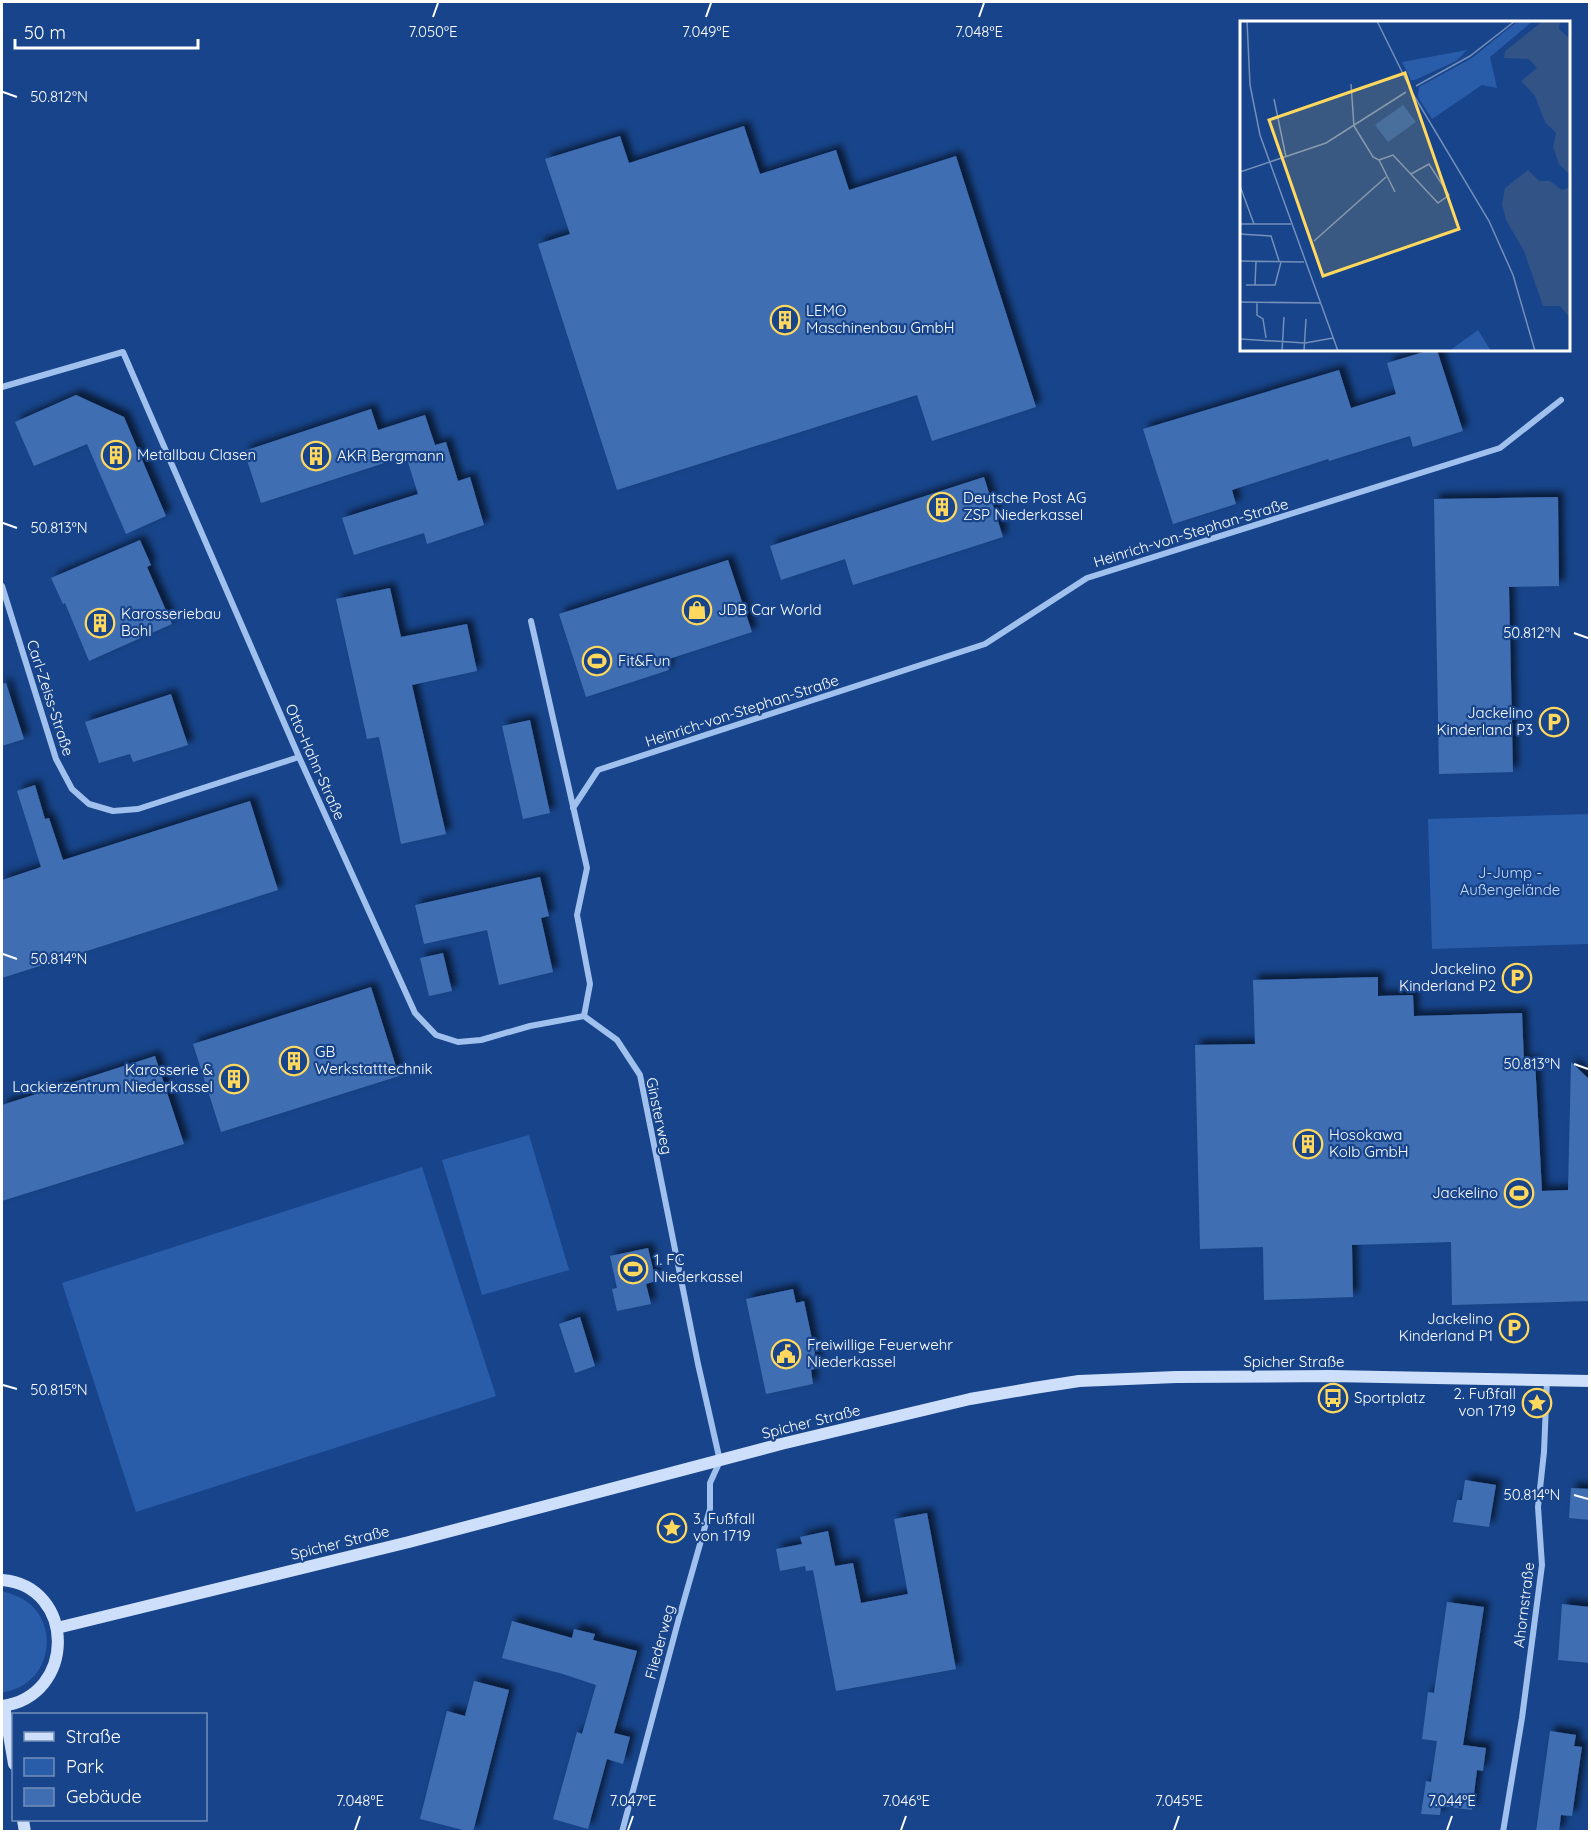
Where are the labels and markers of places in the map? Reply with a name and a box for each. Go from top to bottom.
place label: LEMO Maschinenbau GmbH [806,301,955,337]
building icon: LEMO Maschinenbau GmbH [769,304,801,336]
building icon: Metallbau Clasen [100,439,132,471]
building icon: AKR Bergmann [300,440,332,472]
place label: Metallbau Clasen [137,445,256,464]
place label: AKR Bergmann [337,446,444,465]
place label: Deutsche Post AG ZSP Niederkassel [963,488,1086,524]
building icon: Deutsche Post AG ZSP Niederkassel [926,491,958,523]
shop icon: JDB Car World [681,594,713,626]
place label: JDB Car World [718,600,821,619]
place label: Karosseriebau Bohl [121,604,221,640]
building icon: Karosseriebau Bohl [84,607,116,639]
sports icon: Fit&Fun [581,645,613,677]
place label: Fit&Fun [618,651,670,670]
place label: Jackelino Kinderland P3 [1436,703,1533,739]
parking icon: Jackelino Kinderland P3 [1538,706,1570,738]
place label: Jackelino Kinderland P2 [1399,959,1496,995]
parking icon: Jackelino Kinderland P2 [1501,962,1533,994]
place label: GB Werkstatttechnik [315,1042,433,1078]
building icon: GB Werkstatttechnik [278,1045,310,1077]
place label: Karosserie & Lackierzentrum Niederkassel [12,1060,213,1096]
building icon: Karosserie & Lackierzentrum Niederkassel [218,1063,250,1095]
place label: Hosokawa Kolb GmbH [1329,1125,1409,1161]
building icon: Hosokawa Kolb GmbH [1292,1128,1324,1160]
sports icon: Jackelino [1503,1177,1535,1209]
place label: Jackelino [1432,1183,1498,1202]
place label: 1. FC Niederkassel [654,1250,743,1286]
sports icon: 1. FC Niederkassel [617,1253,649,1285]
place label: Jackelino Kinderland P1 [1399,1309,1493,1345]
parking icon: Jackelino Kinderland P1 [1498,1312,1530,1344]
place label: Freiwillige Feuerwehr Niederkassel [807,1335,953,1371]
public building icon: Freiwillige Feuerwehr Niederkassel [770,1338,802,1370]
bus stop icon: Sportplatz [1317,1382,1349,1414]
place label: 2. Fußfall von 1719 [1454,1384,1516,1420]
place icon: 2. Fußfall von 1719 [1521,1387,1553,1419]
place label: Sportplatz [1354,1388,1425,1407]
place label: 3. Fußfall von 1719 [693,1509,755,1545]
place icon: 3. Fußfall von 1719 [656,1512,688,1544]

